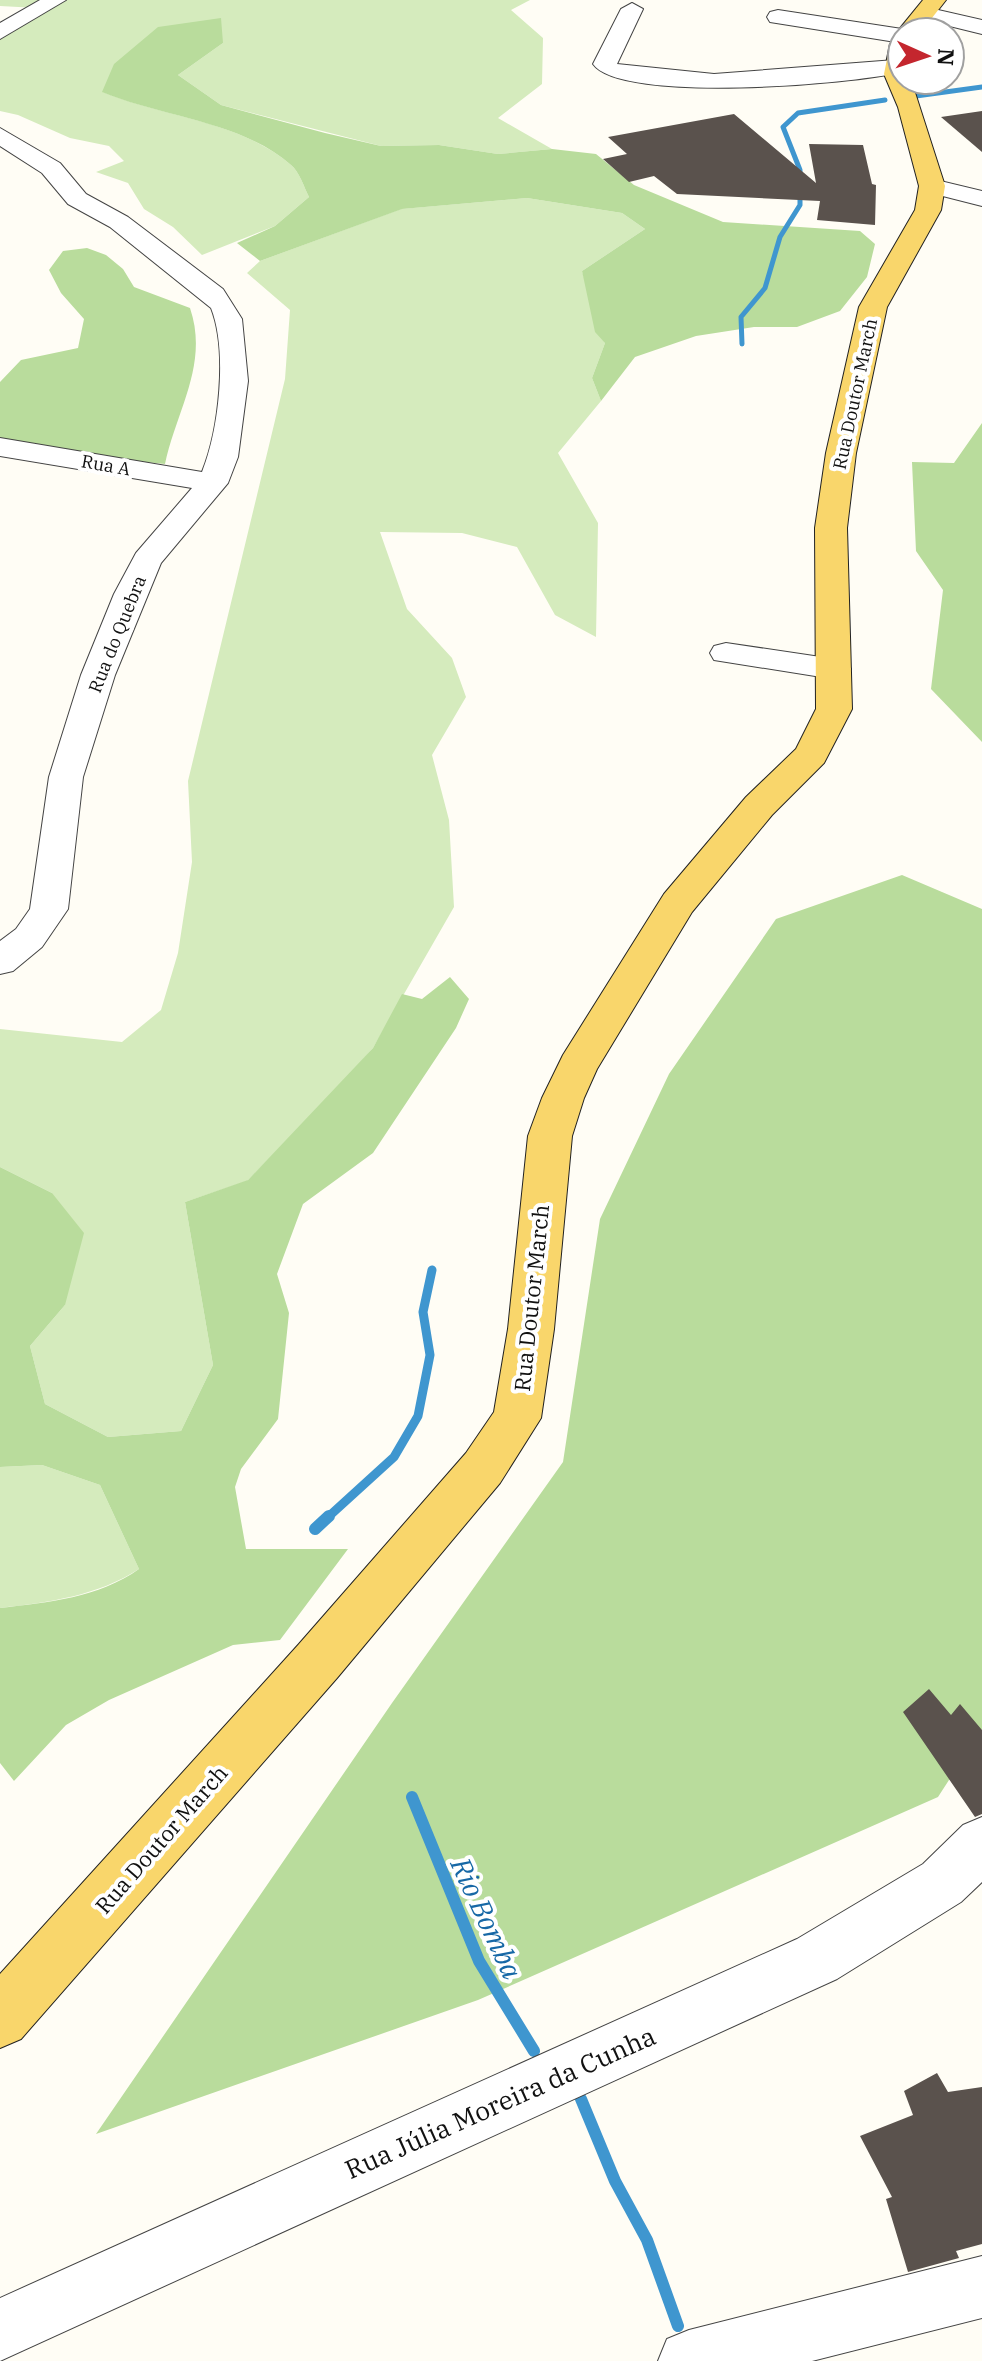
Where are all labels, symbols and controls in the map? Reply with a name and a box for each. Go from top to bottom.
north arrow [886,16,966,96]
text: N [932,48,961,67]
street label: Rua Doutor March [828,316,882,472]
street label: Rua A [80,449,133,481]
street label: Rua do Quebra [83,572,151,696]
street label: Rua Doutor March [507,1203,555,1393]
street label: Rua Doutor March [88,1759,234,1919]
water label: Rio Bomba [442,1850,531,1985]
street label: Rua Júlia Moreira da Cunha [339,2018,661,2186]

